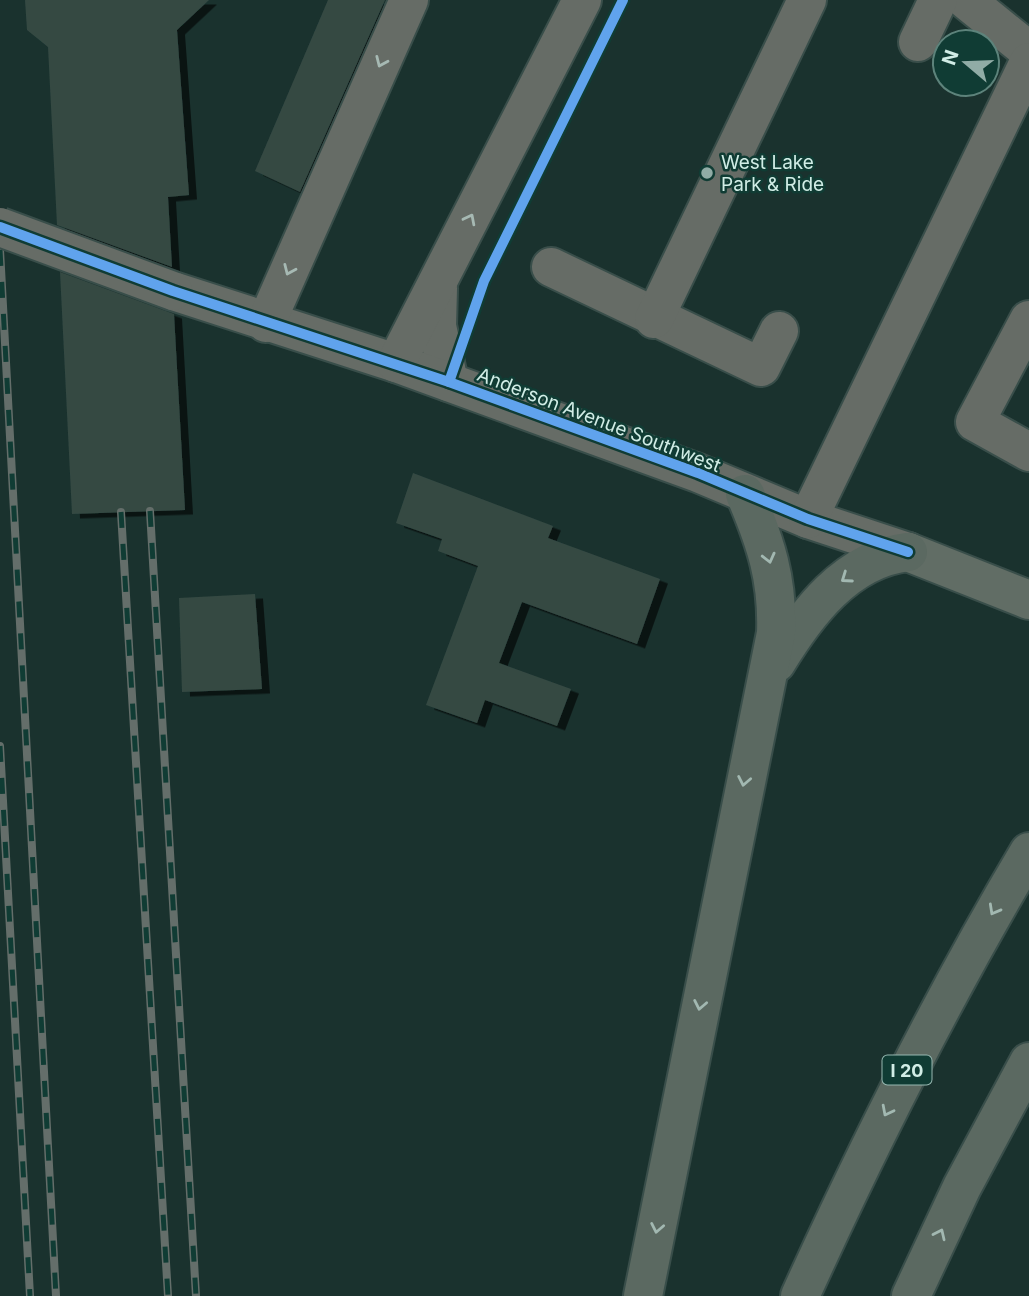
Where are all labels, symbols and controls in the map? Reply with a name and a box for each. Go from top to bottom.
north arrow [931,28,1001,98]
text: N [937,47,964,68]
one-way arrow [376,56,390,68]
place label: West Lake Park & Ride [721,151,824,196]
marker: West Lake Park & Ride [699,165,715,181]
one-way arrow [461,214,475,226]
one-way arrow [283,263,297,276]
street label: Anderson Avenue Southwest [474,363,724,477]
one-way arrow [761,552,775,564]
one-way arrow [841,570,854,582]
one-way arrow [738,775,753,787]
one-way arrow [989,903,1002,916]
one-way arrow [694,999,709,1011]
road number: I 20 [883,1056,932,1084]
one-way arrow [881,1104,895,1116]
one-way arrow [650,1222,665,1234]
one-way arrow [932,1229,946,1241]

